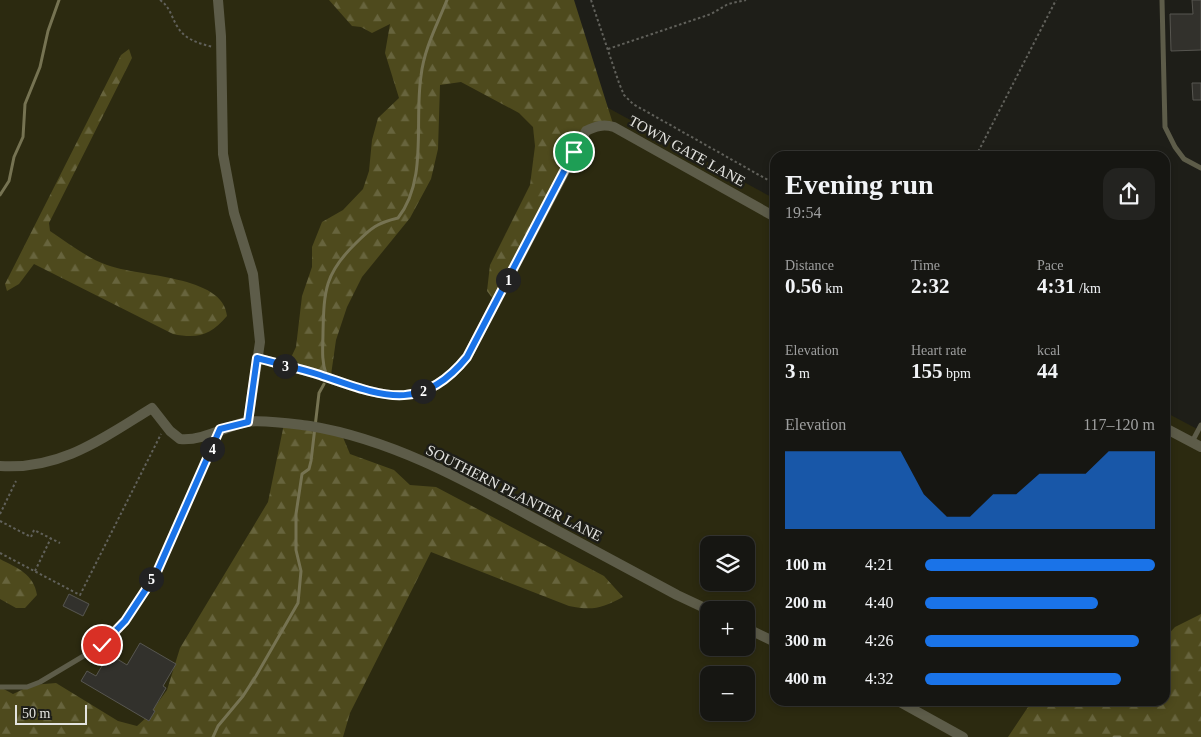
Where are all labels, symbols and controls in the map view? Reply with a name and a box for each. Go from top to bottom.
street label: TOWN GATE LANE [626,112,748,190]
pin [553,131,595,173]
icon: arrive [560,138,588,166]
button: share [1103,168,1155,220]
text: Evening run [785,169,934,200]
text: 19:54 [785,204,821,221]
text: Distance [785,258,834,273]
text: Time [911,258,940,273]
text: Pace [1037,258,1063,273]
pin: 1 [496,268,520,292]
text: 1 [505,273,512,288]
text: 0.56 [785,274,822,298]
text: 2:32 [911,274,950,298]
text: 4:31 [1037,274,1076,298]
text: km [822,281,843,296]
text: /km [1076,281,1101,296]
text: Elevation [785,343,839,358]
text: Heart rate [911,343,967,358]
text: kcal [1037,343,1060,358]
pin: 3 [272,354,298,378]
text: 3 [282,359,289,374]
text: 3 [785,359,796,383]
text: 155 [911,359,943,383]
text: 44 [1037,359,1058,383]
text: m [796,366,810,381]
text: bpm [943,366,971,381]
pin: 2 [410,378,436,404]
text: 2 [420,384,427,399]
text: Elevation [785,416,846,433]
text: 117–120 m [1083,416,1155,433]
pin: 4 [200,436,224,462]
text: 4 [209,442,216,457]
street label: SOUTHERN PLANTER LANE [423,442,605,544]
map controls [700,536,755,721]
button: layers [700,536,755,591]
text: 100 m [785,556,826,573]
text: 4:21 [865,556,893,573]
pin: 5 [138,566,164,592]
text: 5 [148,572,155,587]
text: 200 m [785,594,826,611]
text: 4:40 [865,594,893,611]
button: + [700,601,755,656]
pin [81,624,123,666]
icon: check [88,631,116,659]
text: 300 m [785,632,826,649]
text: 4:26 [865,632,893,649]
button: − [700,666,755,721]
text: 400 m [785,670,826,687]
text: 4:32 [865,670,893,687]
scale bar [15,702,88,725]
text: 50 m [22,706,50,721]

